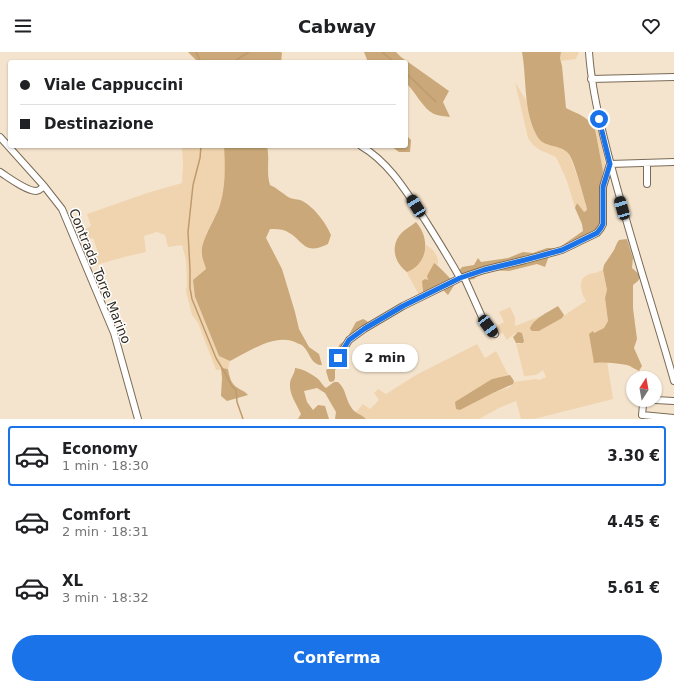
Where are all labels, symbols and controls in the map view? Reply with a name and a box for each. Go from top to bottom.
icon: menu [12,15,34,37]
icon: heart [640,15,662,37]
text: Cabway [298,16,376,37]
text: Viale Cappuccini [44,76,183,94]
route start [590,110,608,128]
text: Destinazione [44,115,154,133]
car [405,193,427,219]
car [613,195,631,221]
street label: Contrada Torre Marino [66,206,134,346]
car [476,313,500,339]
callout: 2 min [352,344,418,372]
route end [329,349,347,367]
text: 2 min [365,350,405,365]
north arrow [626,371,662,407]
map controls [626,371,662,407]
icon: car [14,438,50,474]
text: Economy [62,440,138,458]
text: 3.30 € [607,447,660,465]
text: 1 min · 18:30 [62,458,149,473]
icon: car [14,504,50,540]
text: Comfort [62,506,130,524]
text: 4.45 € [607,513,660,531]
text: 2 min · 18:31 [62,524,149,539]
icon: car [14,570,50,606]
text: XL [62,572,83,590]
text: 5.61 € [607,579,660,597]
text: 3 min · 18:32 [62,590,149,605]
button: Conferma [12,635,662,681]

